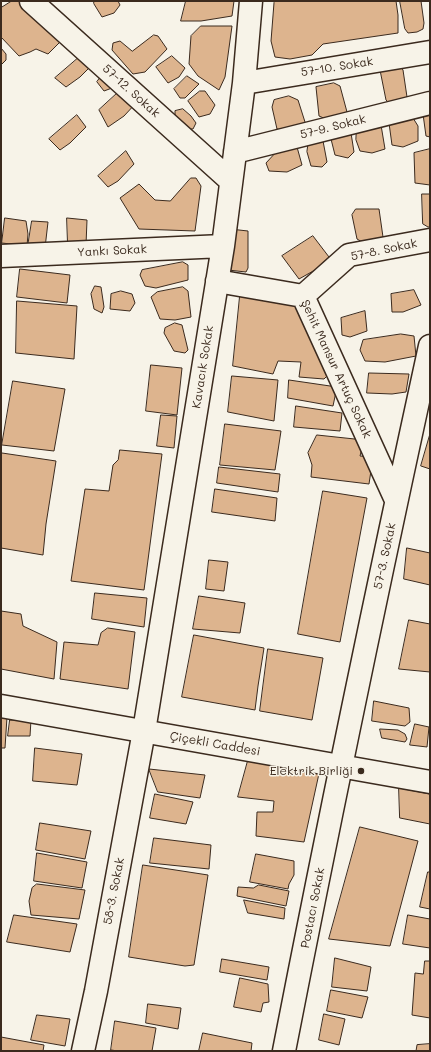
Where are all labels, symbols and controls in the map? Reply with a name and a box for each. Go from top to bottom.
street label: 57-10. Sokak [300,54,374,80]
street label: 57-12. Sokak [99,61,163,121]
street label: 57-9. Sokak [299,112,367,142]
street label: 57-8. Sokak [350,236,418,264]
street label: Yankı Sokak [77,242,147,260]
street label: Şehit Mansur Artuç Sokak [298,298,374,440]
street label: Kavacık Sokak [189,325,217,409]
street label: 57-3. Sokak [371,522,399,590]
street label: Çiçekli Caddesi [169,729,261,759]
place label: Elektrik Birliği [270,764,353,778]
marker: Elektrik Birliği [356,766,366,776]
street label: 58-3. Sokak [100,856,128,926]
street label: Postacı Sokak [298,866,328,950]

